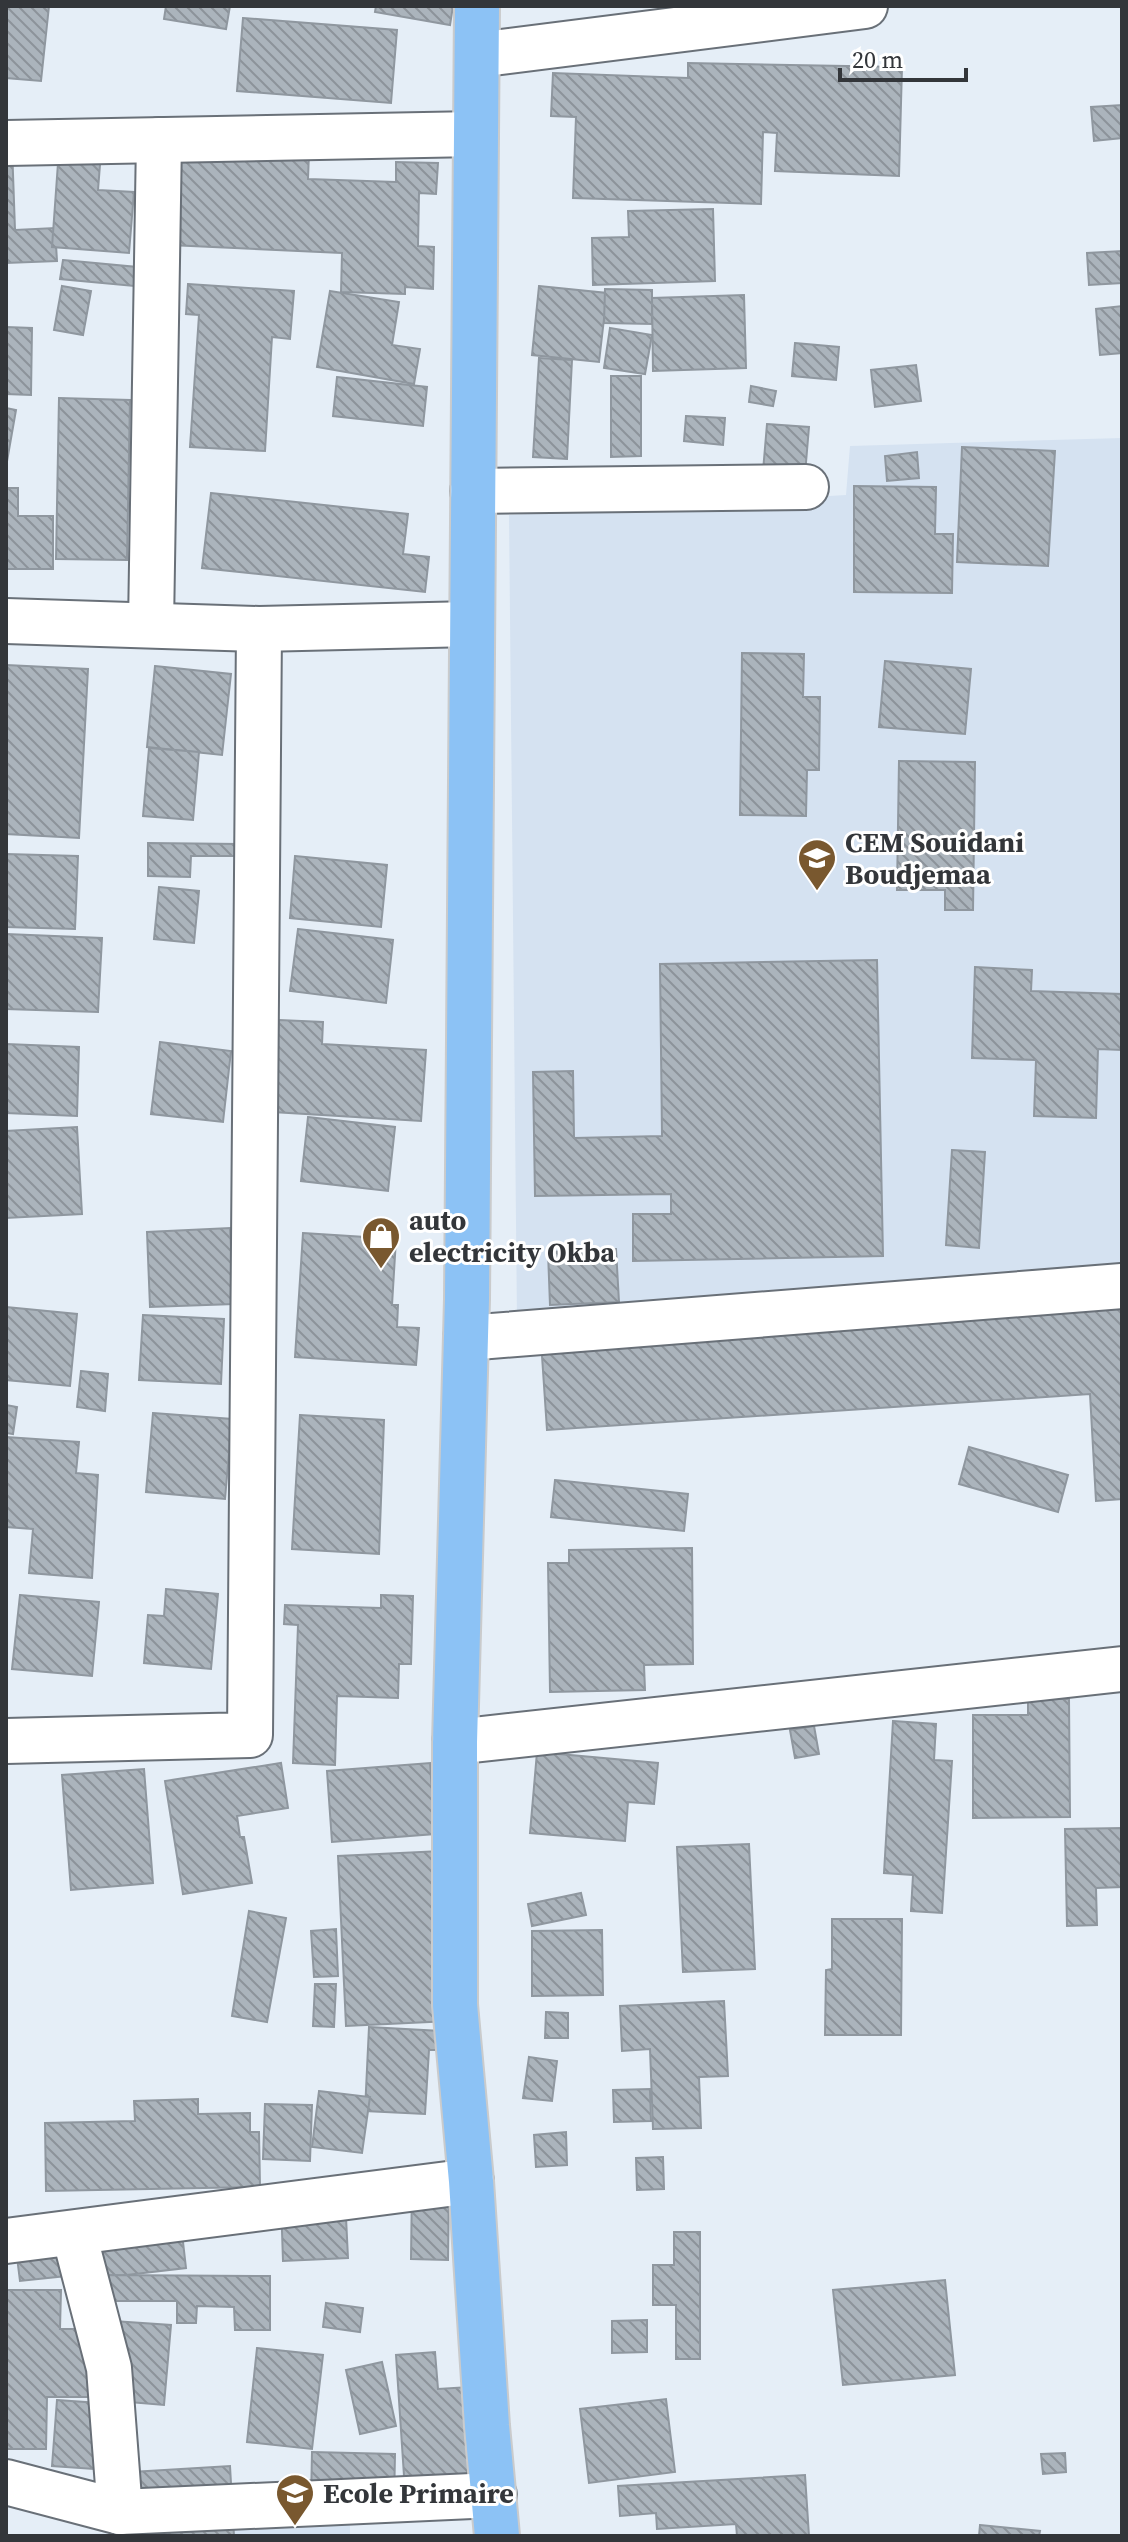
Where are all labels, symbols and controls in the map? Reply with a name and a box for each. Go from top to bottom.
scale bar [840,32,966,82]
text: 20 m [852,43,903,76]
place label: CEM Souidani Boudjemaa [845,823,1024,893]
school or university icon: CEM Souidani Boudjemaa [796,837,838,892]
place label: auto electricity Okba [409,1201,615,1271]
shop icon: auto electricity Okba [360,1215,402,1270]
school or university icon: Ecole Primaire [274,2472,316,2527]
place label: Ecole Primaire [323,2474,514,2512]

